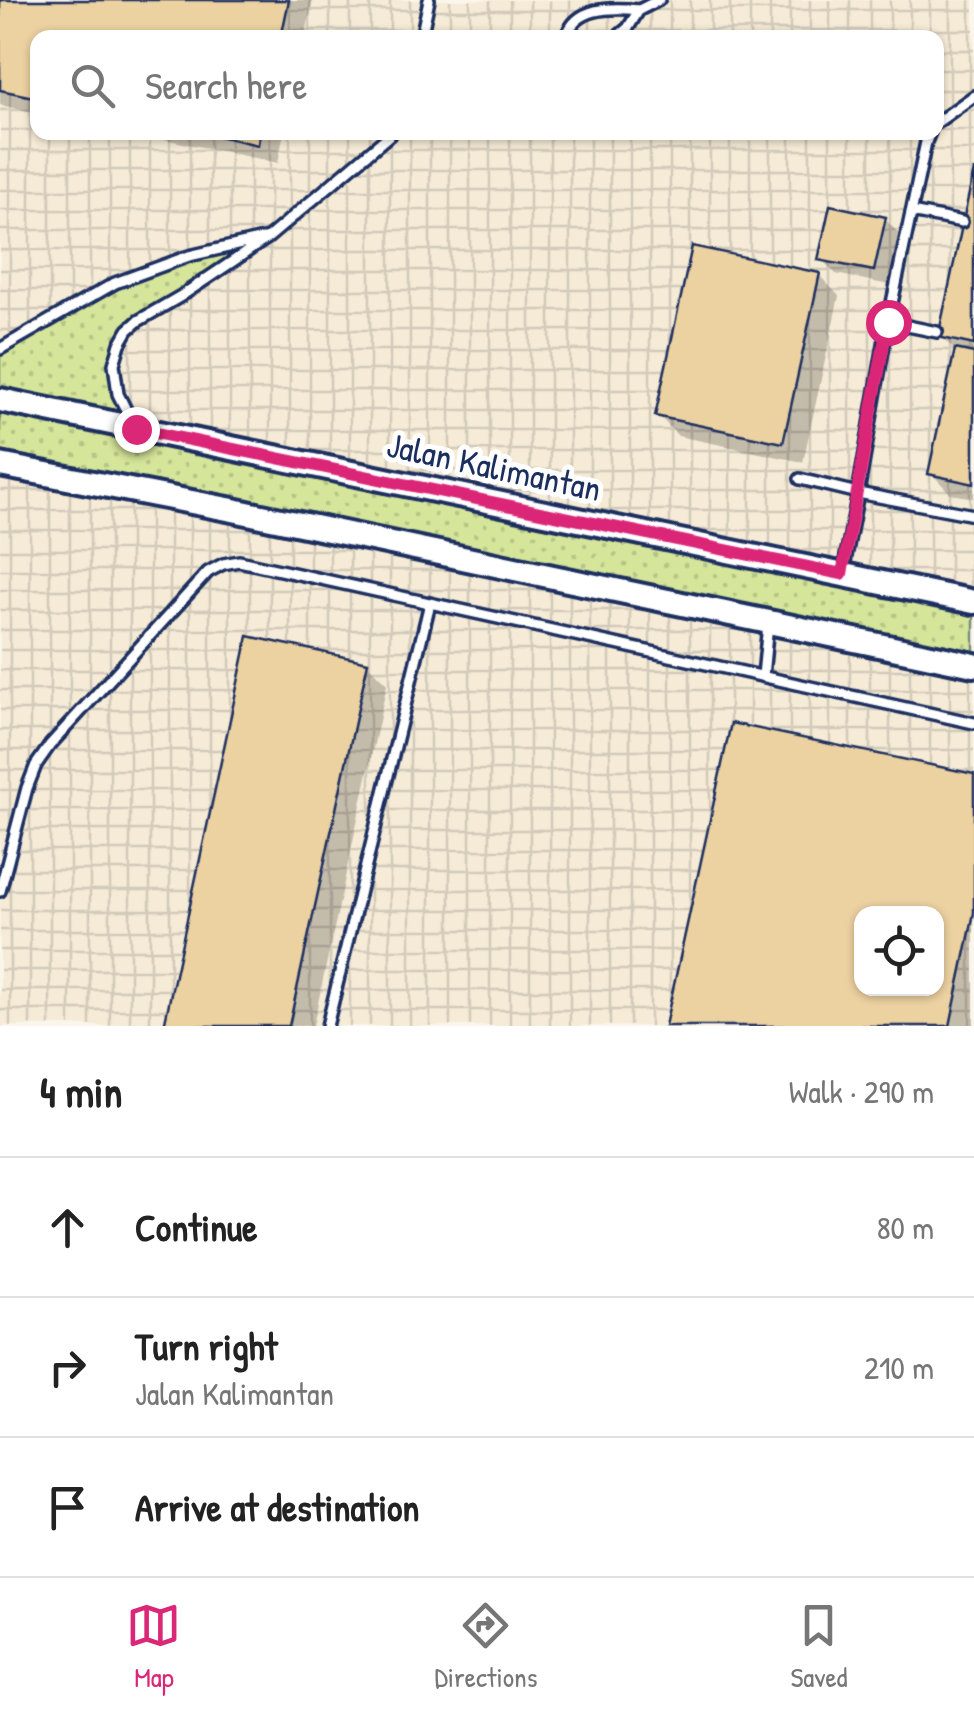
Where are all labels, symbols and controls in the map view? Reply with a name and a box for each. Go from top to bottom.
search box [30,30,944,140]
icon: search [65,58,120,113]
text: Search here [145,59,307,111]
route start [866,300,912,346]
route end [114,407,160,453]
street label: Jalan Kalimantan [383,421,605,512]
map controls [854,906,944,996]
button: locate [854,906,944,996]
text: 4 min [40,1063,122,1120]
text: Walk · 290 m [789,1070,934,1113]
icon: ahead [40,1200,95,1255]
text: Continue [135,1201,257,1253]
text: 80 m [877,1206,934,1249]
text: Turn right [135,1320,278,1372]
icon: right [40,1340,95,1395]
text: 210 m [864,1346,934,1389]
text: Jalan Kalimantan [135,1372,334,1415]
icon: arrive [40,1480,95,1535]
text: Arrive at destination [135,1481,419,1533]
tab: Map [126,1598,181,1696]
tab: Directions [434,1598,537,1696]
tab: Saved [790,1598,848,1696]

